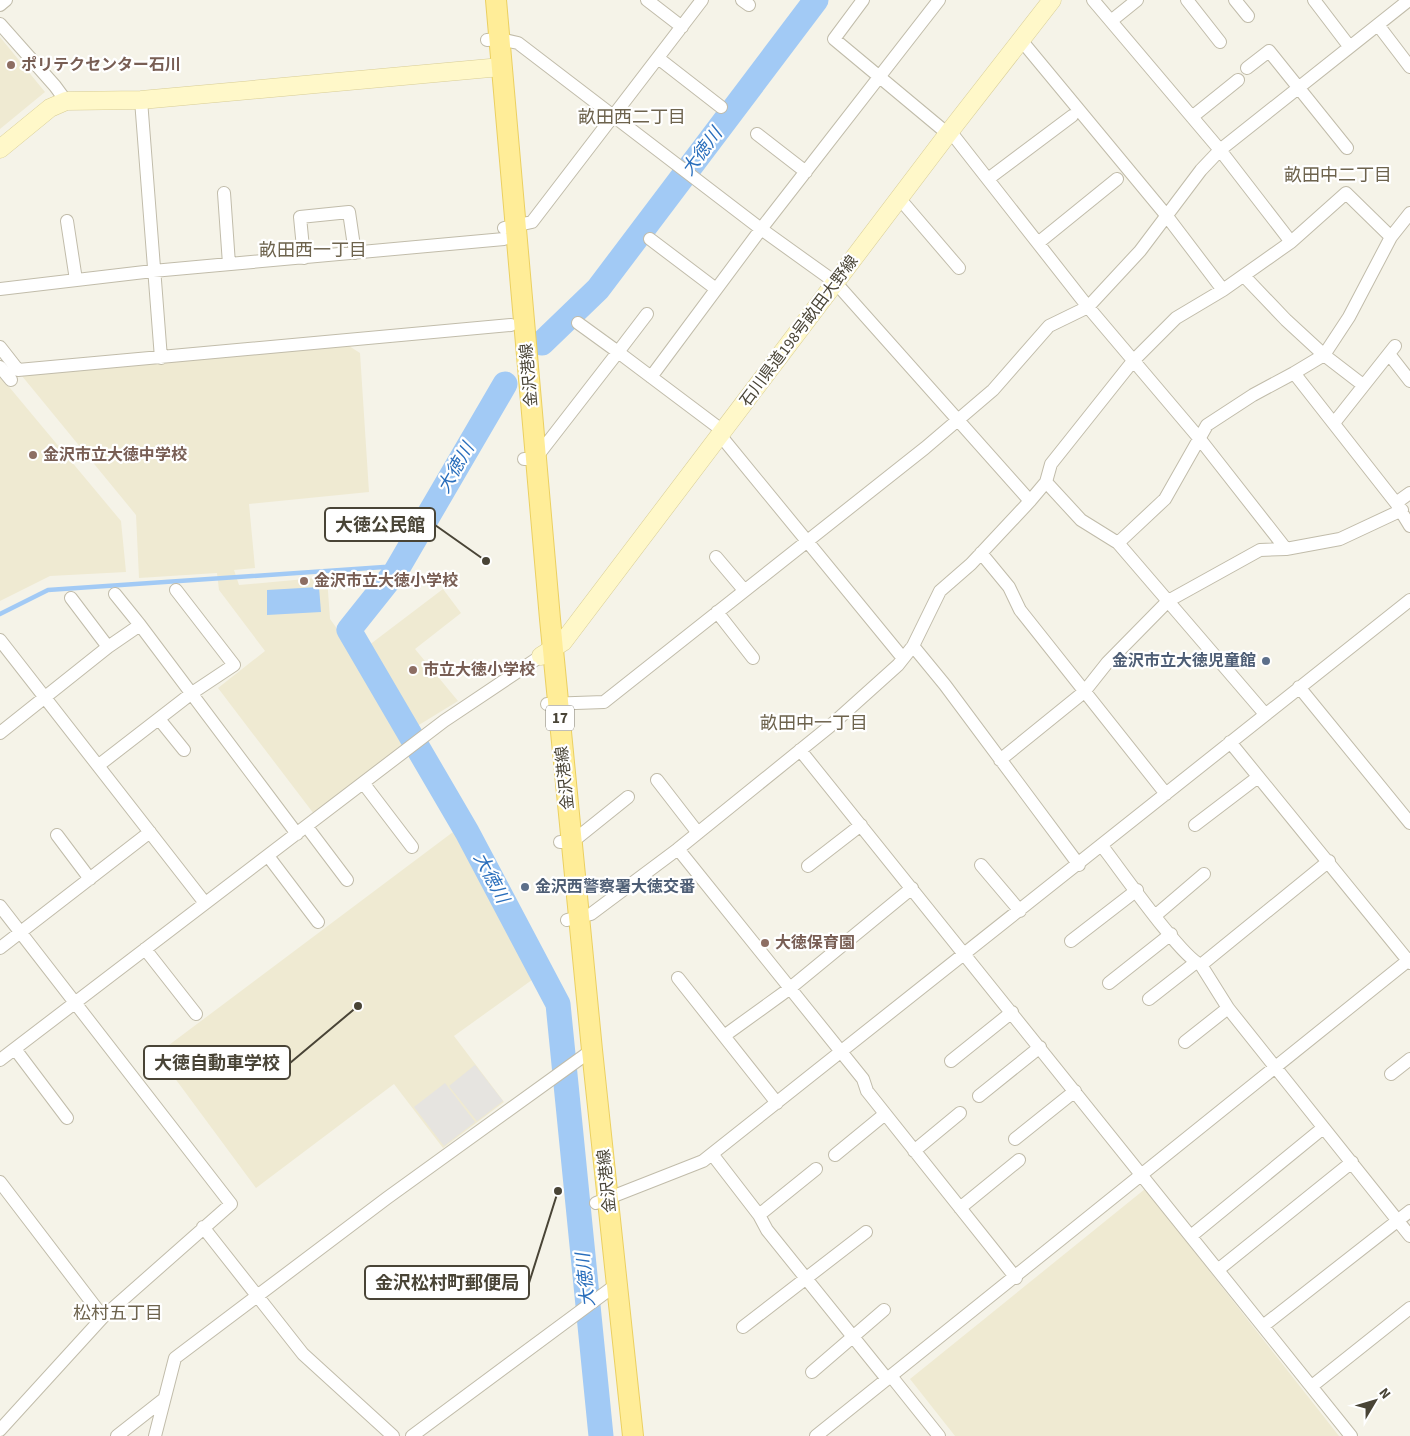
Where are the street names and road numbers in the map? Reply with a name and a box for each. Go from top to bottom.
street label: 石川県道198号畝田大野線 [735,251,863,411]
street label: 金沢港線 [515,342,543,408]
road number: 17 [546,706,574,730]
street label: 金沢港線 [551,745,579,811]
street label: 金沢港線 [593,1148,621,1214]

